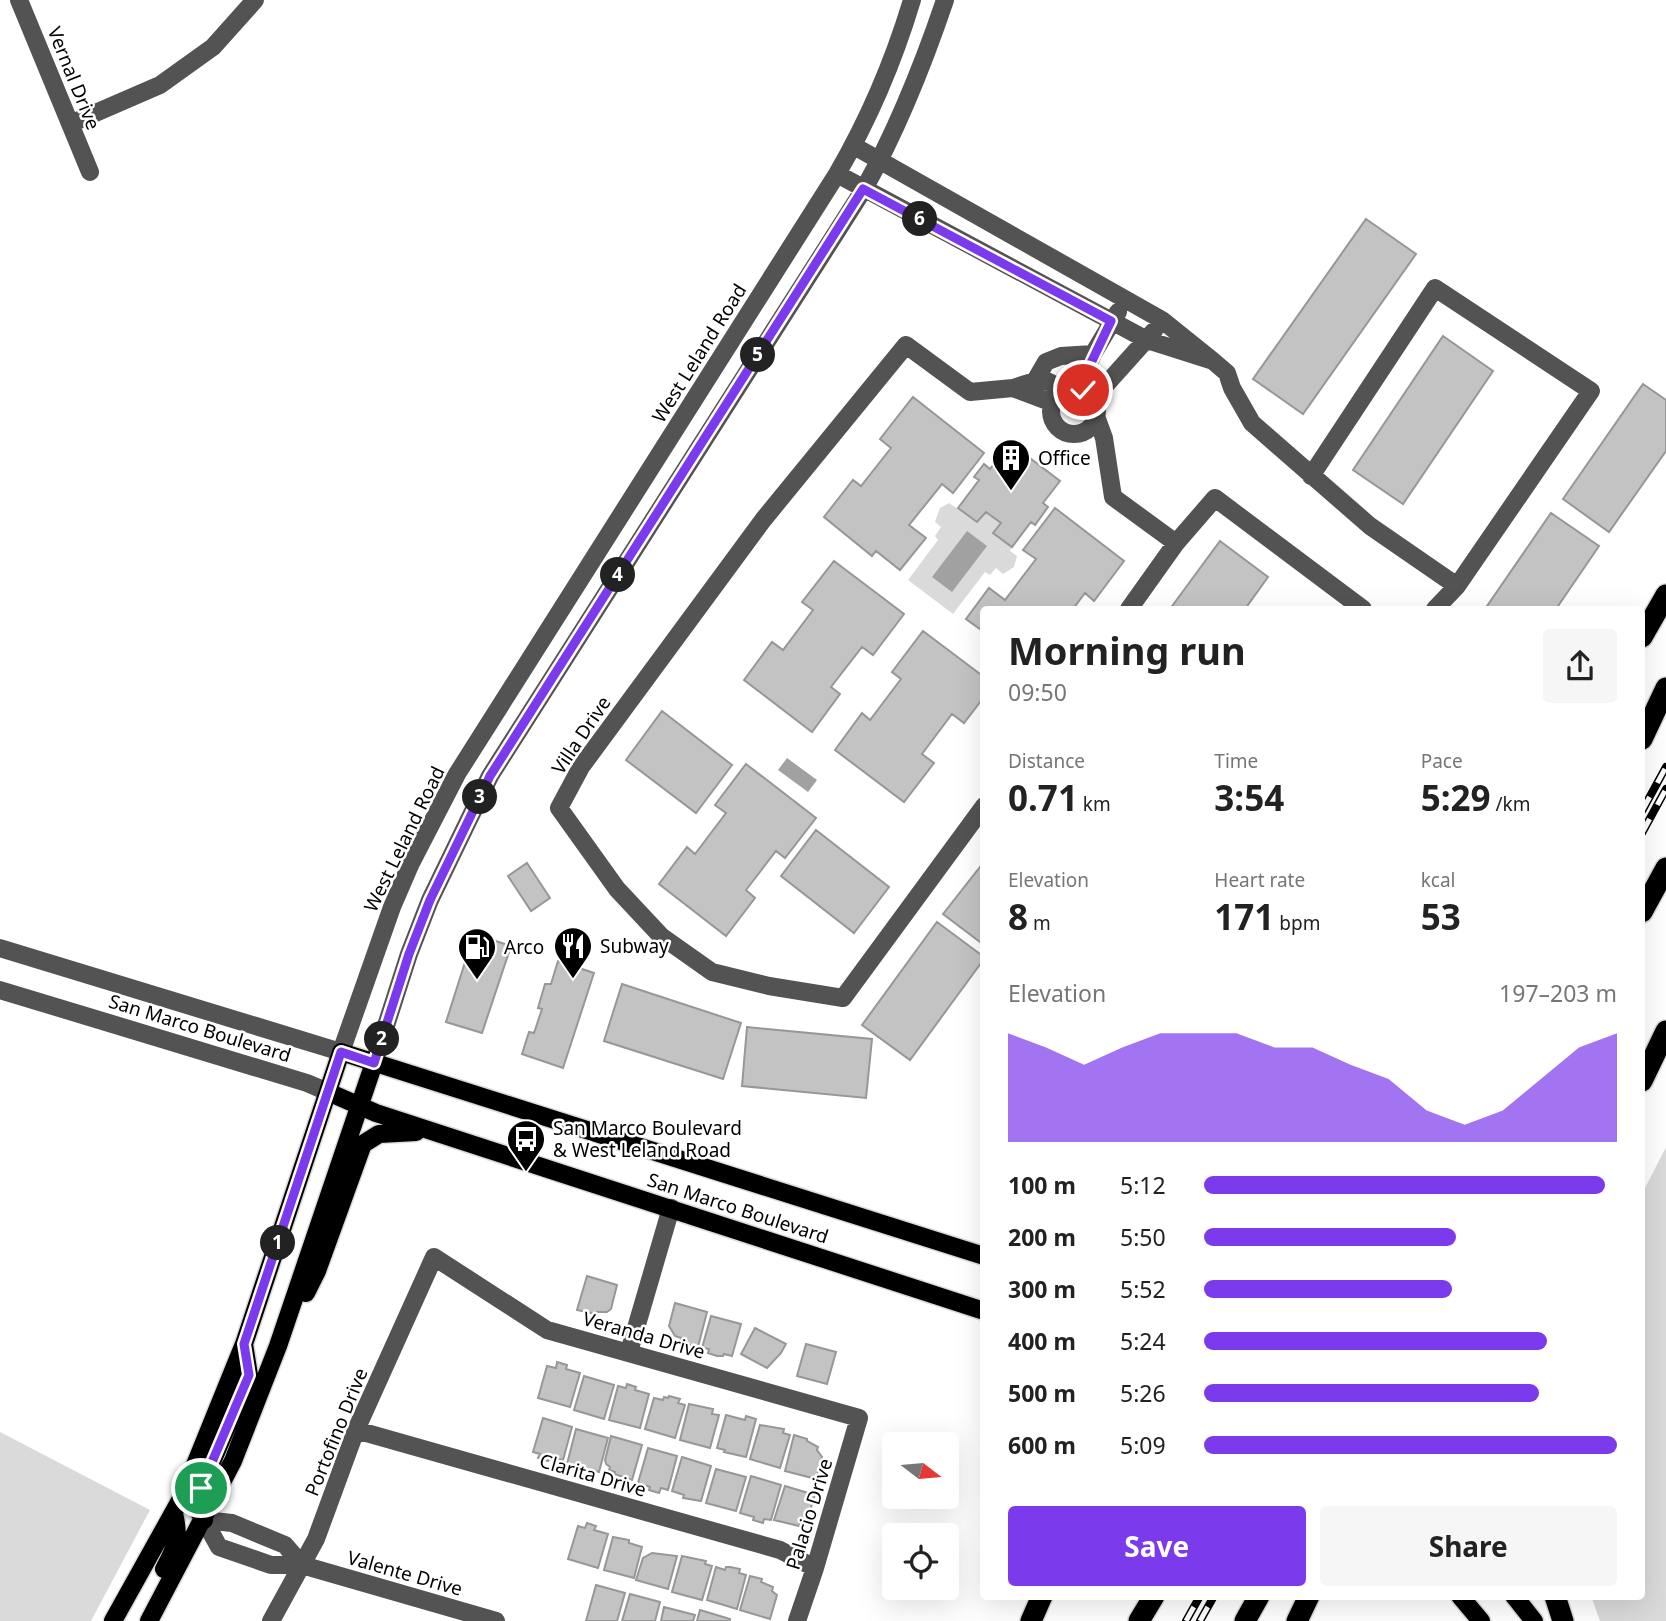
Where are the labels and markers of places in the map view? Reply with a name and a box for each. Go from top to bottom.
pin: 6 [902,202,937,236]
pin: 5 [740,338,776,372]
pin [1053,360,1113,420]
building icon: Office [990,437,1032,492]
place label: Office [1038,445,1091,471]
pin: 4 [600,558,636,592]
pin: 3 [462,780,498,814]
restaurant icon: Subway [552,925,594,980]
fuel station icon: Arco [456,926,498,981]
place label: Subway [600,933,669,959]
place label: Arco [504,934,544,960]
pin: 2 [364,1021,400,1056]
place label: San Marco Boulevard & West Leland Road [553,1115,742,1163]
bus stop icon: San Marco Boulevard & West Leland Road [505,1118,547,1173]
pin: 1 [260,1226,296,1260]
pin [171,1458,231,1518]

